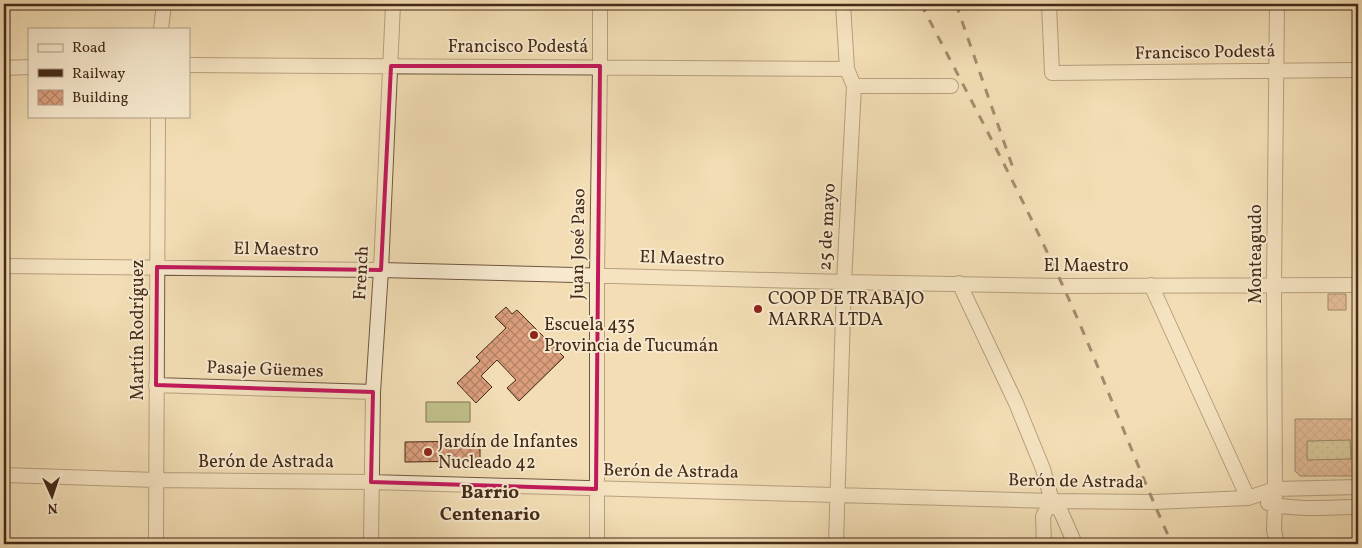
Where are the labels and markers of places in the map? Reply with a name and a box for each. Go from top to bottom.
place label: COOP DE TRABAJO MARRA LTDA [768,287,924,333]
marker: COOP DE TRABAJO MARRA LTDA [752,303,764,315]
place label: Escuela 435 Provincia de Tucumán [544,313,719,359]
marker: Escuela 435 Provincia de Tucumán [528,329,540,341]
place label: Jardín de Infantes Nucleado 42 [438,430,578,476]
marker: Jardín de Infantes Nucleado 42 [422,446,434,458]

